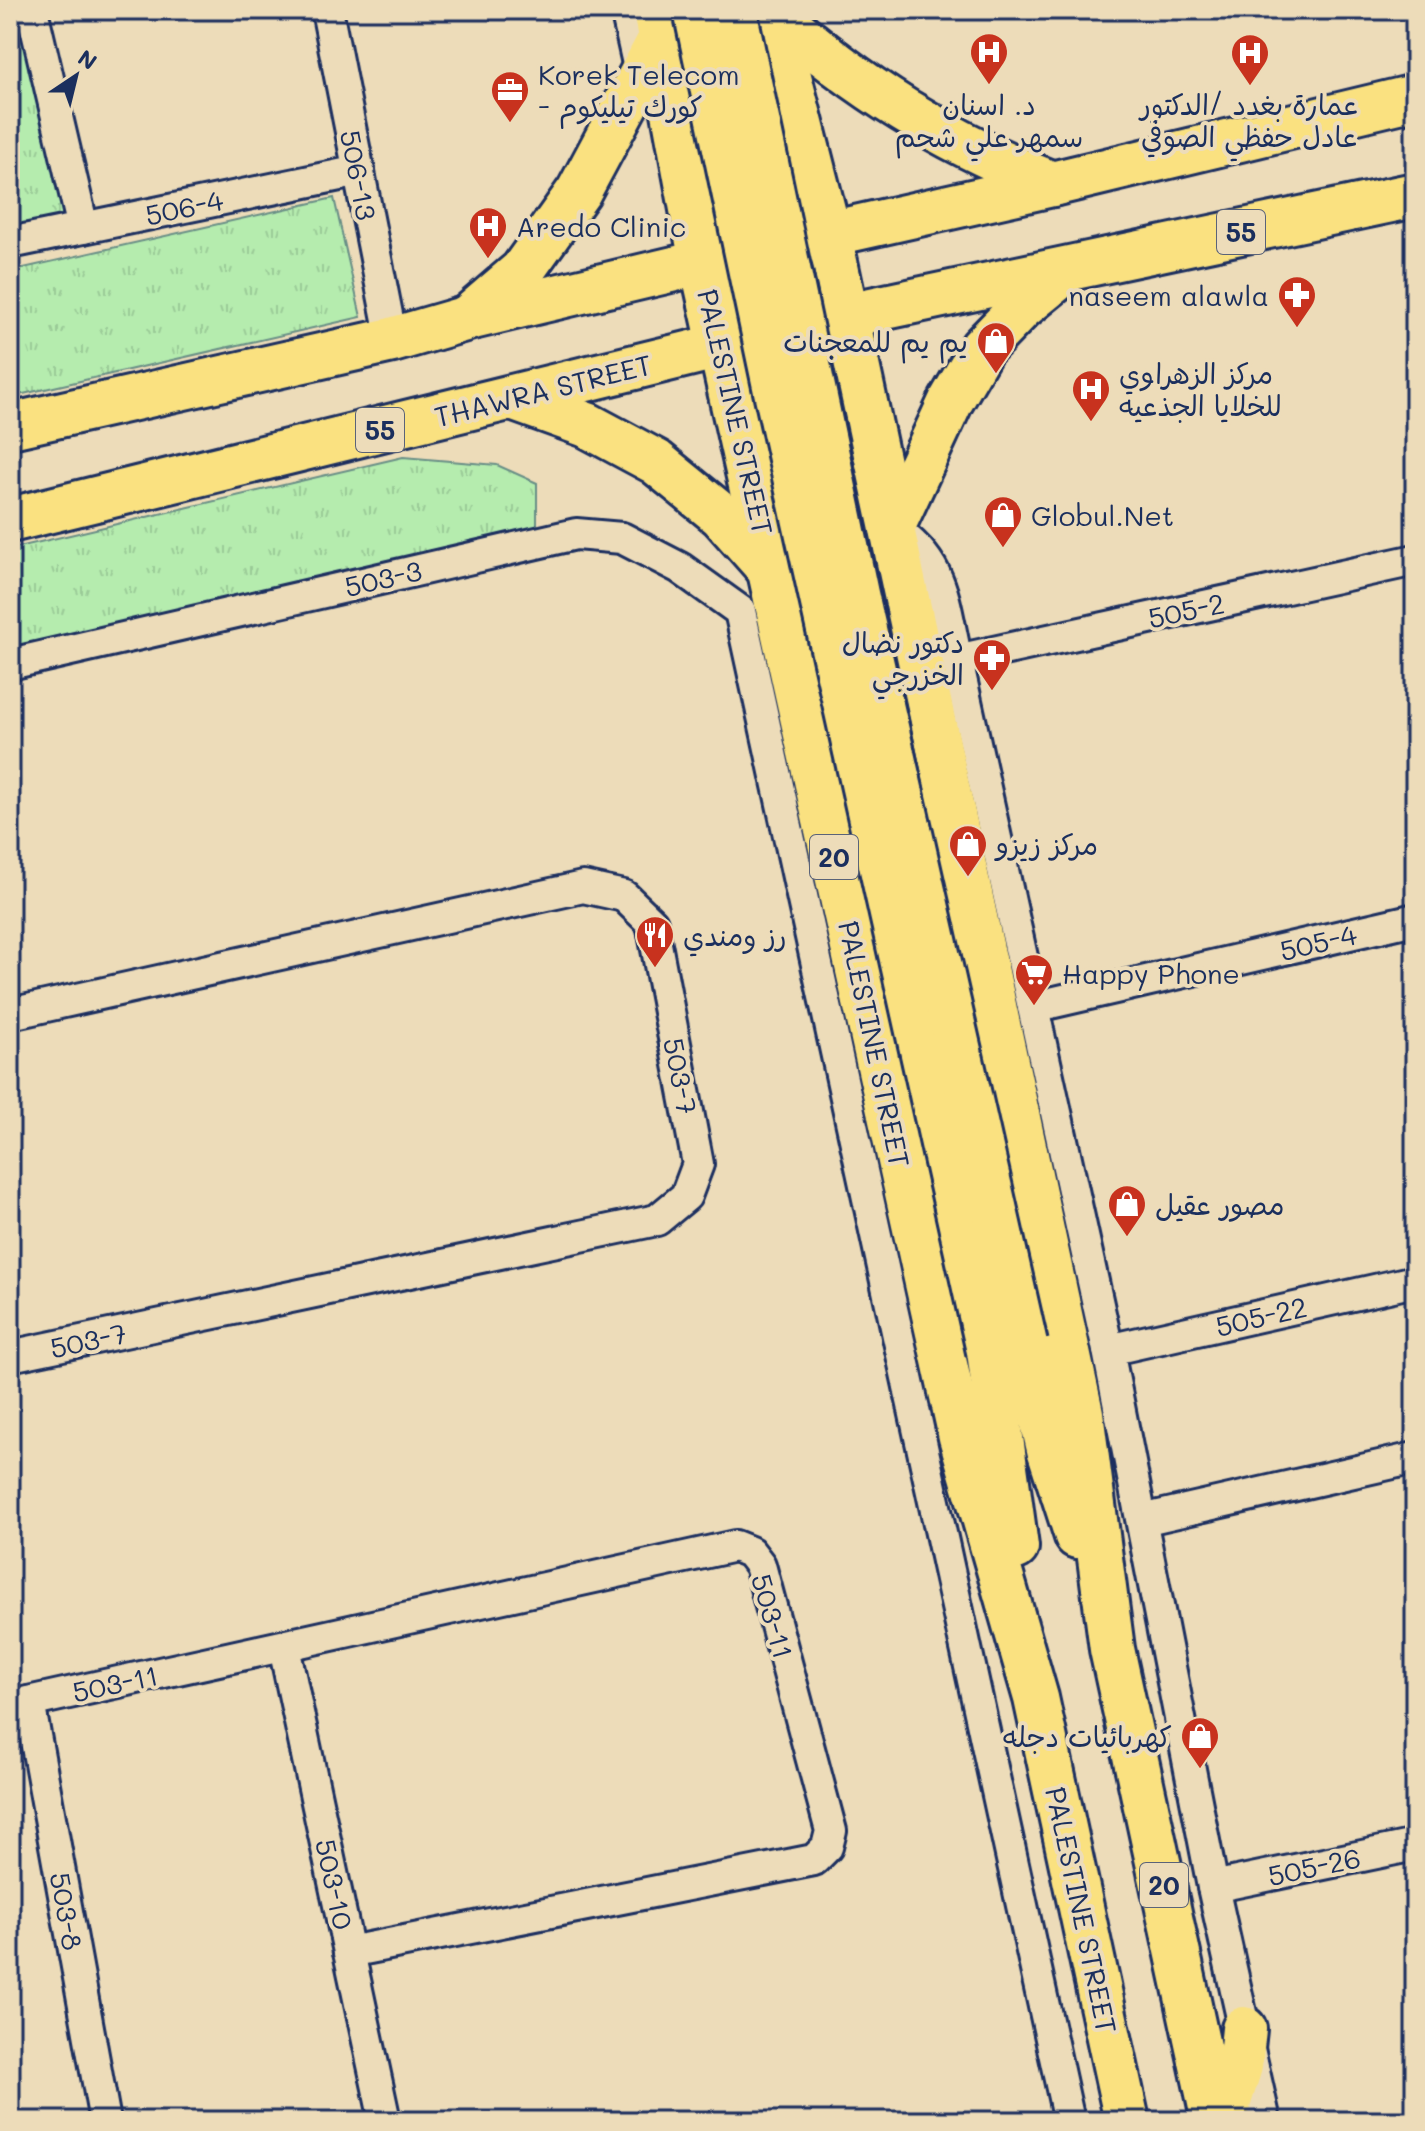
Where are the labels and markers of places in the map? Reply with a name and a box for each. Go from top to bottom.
hospital icon: د. اسنان سمهر علي شحم [968,31,1010,86]
hospital icon: عمارة بغدد /الدكتور عادل حفظي الصوفي [1229,32,1271,87]
place label: Korek Telecom - كورك تيليكوم [538,56,740,129]
office icon: Korek Telecom - كورك تيليكوم [489,69,531,124]
place label: د. اسنان سمهر علي شحم [895,86,1083,162]
place label: عمارة بغدد /الدكتور عادل حفظي الصوفي [1138,86,1360,162]
hospital icon: Aredo Clinic [467,205,509,260]
place label: Aredo Clinic [516,208,686,244]
pharmacy icon: naseem alawla [1276,274,1318,329]
place label: naseem alawla [1068,277,1269,313]
shop icon: يم يم للمعجنات [975,320,1017,375]
place label: يم يم للمعجنات [783,323,968,364]
place label: مركز الزهراوي للخلايا الجذعيه [1119,355,1282,423]
hospital icon: مركز الزهراوي للخلايا الجذعيه [1070,368,1112,423]
shop icon: Globul.Net [982,494,1024,549]
place label: Globul.Net [1031,497,1174,533]
place label: دكتور نضال الخزرجي [842,624,964,700]
pharmacy icon: دكتور نضال الخزرجي [971,637,1013,692]
shop icon: مركز زيزو [947,823,989,878]
place label: مركز زيزو [994,826,1098,862]
restaurant icon: رز ومندي [634,914,676,969]
place label: رز ومندي [683,917,787,957]
supermarket icon: Happy Phone [1013,952,1055,1007]
place label: Happy Phone [1062,955,1240,991]
shop icon: مصور عقيل [1106,1183,1148,1238]
place label: مصور عقيل [1155,1186,1284,1222]
shop icon: كهربائيات دجله [1179,1715,1221,1770]
place label: كهربائيات دجله [1003,1718,1172,1755]

